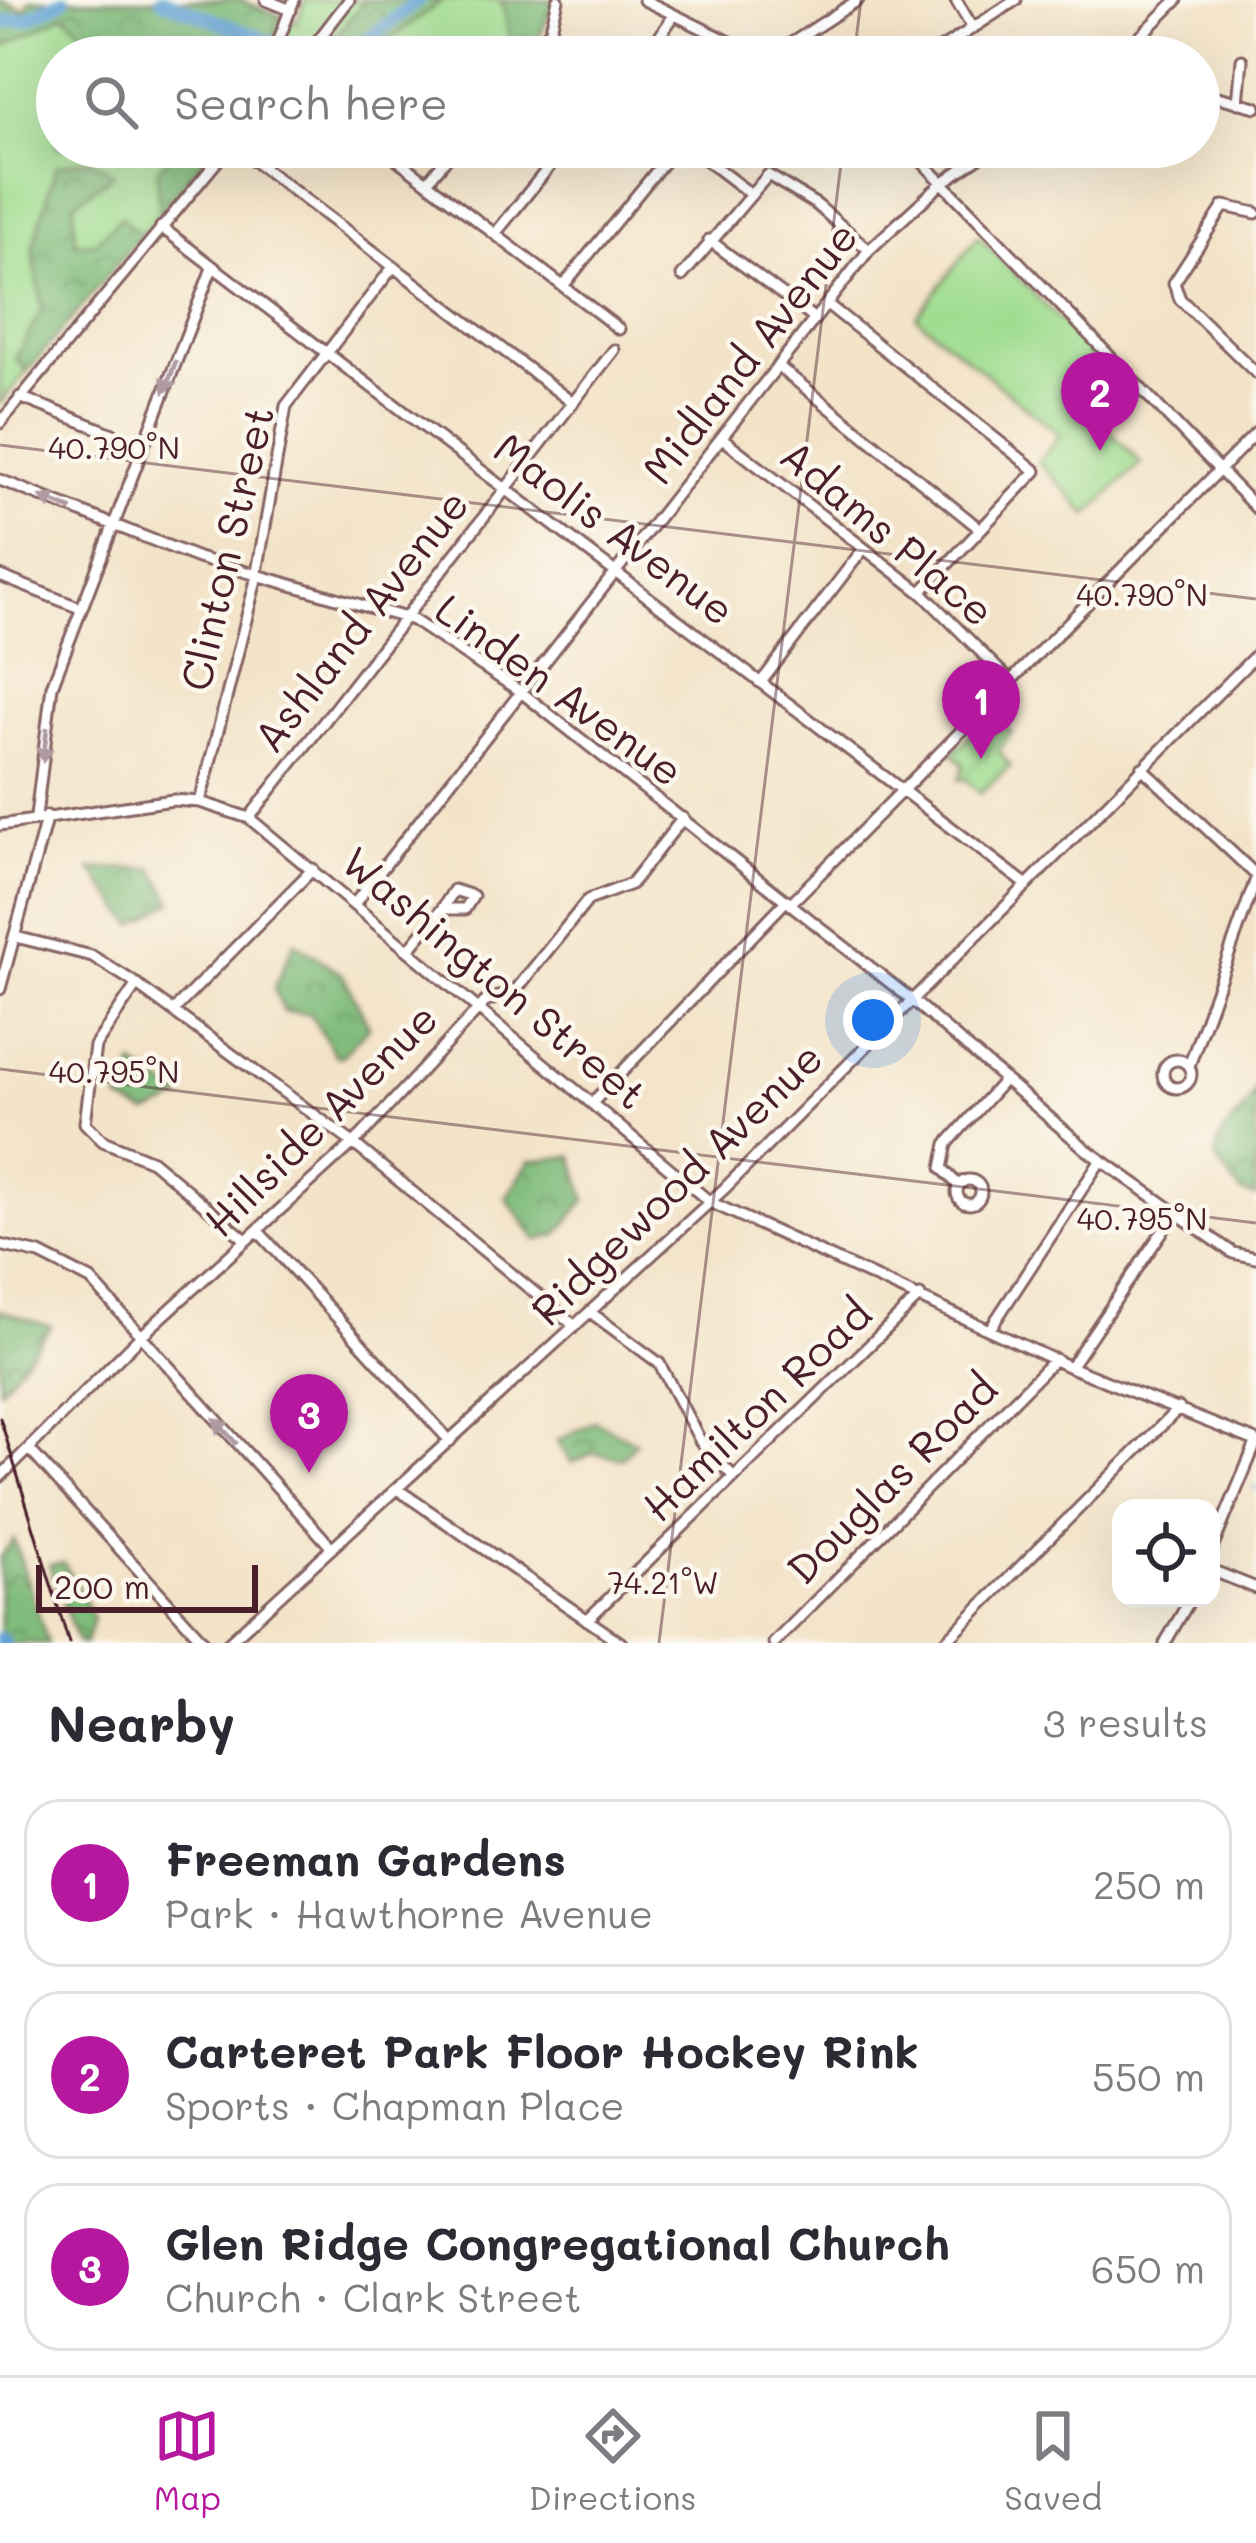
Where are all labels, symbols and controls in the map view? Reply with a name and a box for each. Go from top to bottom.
search box [36,36,1220,168]
icon: search [78,69,144,135]
text: Search here [174,73,448,131]
street label: Midland Avenue [629,210,869,494]
pin: 2 [1061,352,1139,451]
one-way arrow [159,359,178,395]
street label: Clinton Street [167,400,285,696]
street label: Maolis Avenue [484,420,746,636]
text: 40.790°N [48,427,180,467]
street label: Adams Place [770,427,1006,637]
street label: Ashland Avenue [240,478,480,762]
one-way arrow [38,493,74,512]
text: 40.790°N [1076,574,1208,614]
street label: Linden Avenue [425,581,695,797]
pin: 1 [942,660,1020,759]
one-way arrow [35,727,54,764]
street label: Washington Street [331,833,659,1121]
street label: Hillside Avenue [191,990,449,1248]
your location [843,990,903,1050]
street label: Ridgewood Avenue [519,1030,833,1336]
text: 40.795°N [49,1051,179,1091]
text: 40.795°N [1077,1198,1207,1238]
street label: Hamilton Road [630,1286,882,1532]
street label: Douglas Road [774,1361,1008,1595]
pin: 3 [270,1374,348,1473]
one-way arrow [212,1416,239,1445]
map controls [1112,1499,1220,1607]
button: locate [1112,1499,1220,1607]
scale bar [36,1559,258,1612]
text: 74.21°W [607,1562,719,1602]
text: 200 m [54,1564,150,1607]
text: Nearby [48,1688,235,1755]
text: 3 results [1043,1696,1208,1747]
text: Freeman Gardens [165,1829,566,1887]
text: 1 [81,1858,99,1909]
text: 250 m [1093,1858,1205,1909]
text: Park · Hawthorne Avenue [165,1887,653,1938]
text: Carteret Park Floor Hockey Rink [165,2021,919,2079]
text: 2 [79,2050,101,2101]
text: 550 m [1092,2050,1205,2101]
text: Sports · Chapman Place [165,2079,624,2130]
text: Glen Ridge Congregational Church [165,2213,950,2271]
text: 3 [78,2242,102,2293]
text: 650 m [1091,2242,1205,2293]
text: Church · Clark Street [165,2271,581,2322]
tab: Map [154,2403,221,2518]
tab: Directions [529,2403,696,2518]
tab: Saved [1004,2403,1102,2518]

